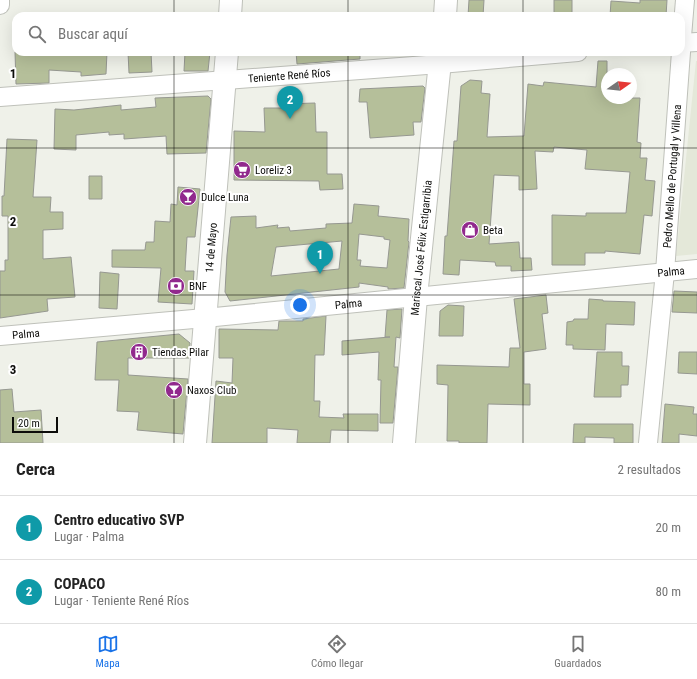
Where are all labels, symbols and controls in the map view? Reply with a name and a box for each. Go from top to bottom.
search box [12,12,685,56]
icon: search [26,23,48,45]
text: Buscar aquí [58,25,128,43]
text: 1 [10,66,16,81]
street label: Teniente René Ríos [248,66,331,85]
north arrow [601,68,637,104]
pin: 2 [277,86,303,119]
street label: Pedro Mello de Portugal y Villena [661,104,684,248]
supermarket icon: Loreliz 3 [232,160,252,180]
place label: Loreliz 3 [255,164,292,177]
street label: Mariscal José Félix Estigarribia [409,180,435,316]
bar icon: Dulce Luna [178,187,198,207]
place label: Dulce Luna [201,191,249,204]
text: 2 [10,214,17,229]
shop icon: Beta [460,220,480,240]
street label: 14 de Mayo [203,222,220,273]
place label: Beta [483,224,503,237]
pin: 1 [307,241,333,274]
street label: Palma [657,264,685,280]
bank icon: BNF [166,276,186,296]
place label: BNF [189,280,207,293]
your location [290,295,310,315]
street label: Palma [334,296,363,312]
street label: Palma [12,327,40,342]
building icon: Tiendas Pilar [129,342,149,362]
place label: Tiendas Pilar [152,346,209,359]
text: 3 [10,362,16,377]
bar icon: Naxos Club [164,380,184,400]
place label: Naxos Club [187,384,236,397]
scale bar [12,415,58,434]
text: 20 m [18,417,40,430]
text: Cerca [16,459,55,479]
text: 2 resultados [617,462,681,477]
text: Centro educativo SVP [54,511,185,529]
text: 1 [26,520,32,535]
text: 20 m [655,520,681,535]
text: Lugar · Palma [54,529,124,544]
text: COPACO [54,575,105,593]
text: 2 [26,584,32,599]
text: 80 m [655,584,681,599]
text: Lugar · Teniente René Ríos [54,593,189,608]
tab: Mapa [96,633,120,670]
tab: Cómo llegar [311,633,363,670]
tab: Guardados [554,633,601,670]

